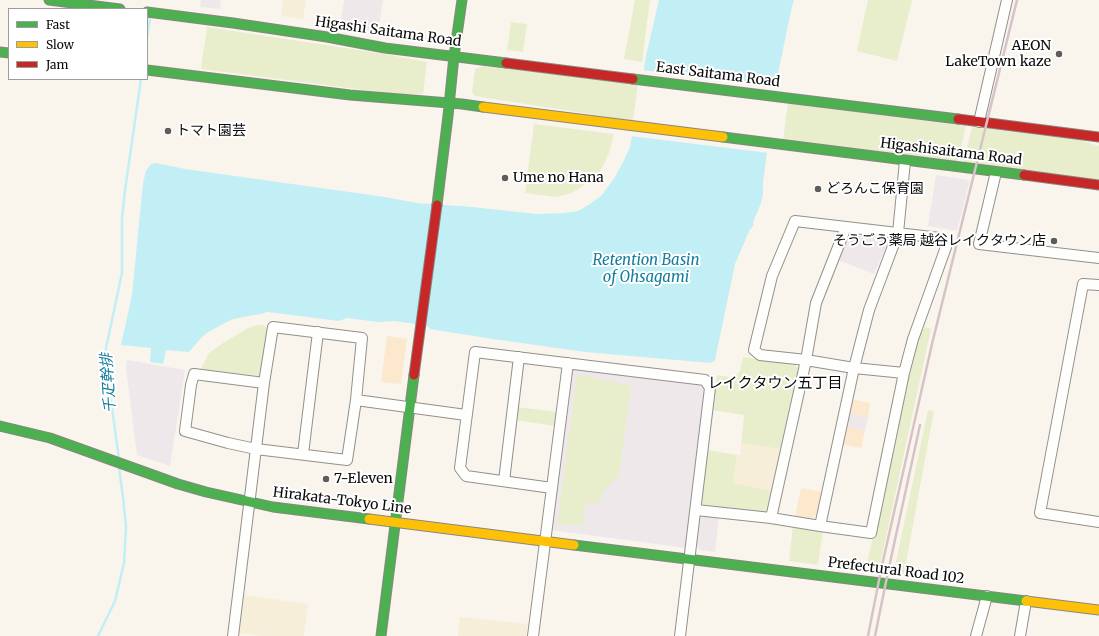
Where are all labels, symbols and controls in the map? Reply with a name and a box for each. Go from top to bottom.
legend [8,8,148,80]
street label: Higashi Saitama Road [314,13,462,51]
text: Fast [46,17,70,32]
text: Slow [46,37,74,52]
place label: AEON LakeTown kaze [945,38,1051,70]
marker: AEON LakeTown kaze [1054,49,1064,59]
text: Jam [46,57,68,72]
street label: East Saitama Road [655,59,781,91]
place label: トマト園芸 [176,123,246,139]
marker: トマト園芸 [163,126,173,136]
street label: Higashisaitama Road [879,135,1023,169]
place label: Ume no Hana [513,170,604,186]
marker: Ume no Hana [500,173,510,183]
place label: どろんこ保育園 [826,181,924,197]
marker: どろんこ保育園 [813,184,823,194]
place label: そうごう薬局 越谷レイクタウン店 [833,233,1046,249]
marker: そうごう薬局 越谷レイクタウン店 [1049,236,1059,246]
water label: Retention Basin of Ohsagami [592,252,700,287]
water label: 千疋幹排 [98,352,120,414]
district label: レイクタウン五丁目 [708,375,842,393]
place label: 7-Eleven [334,471,393,487]
marker: 7-Eleven [321,474,331,484]
street label: Hirakata-Tokyo Line [272,484,412,518]
street label: Prefectural Road 102 [827,554,965,588]

